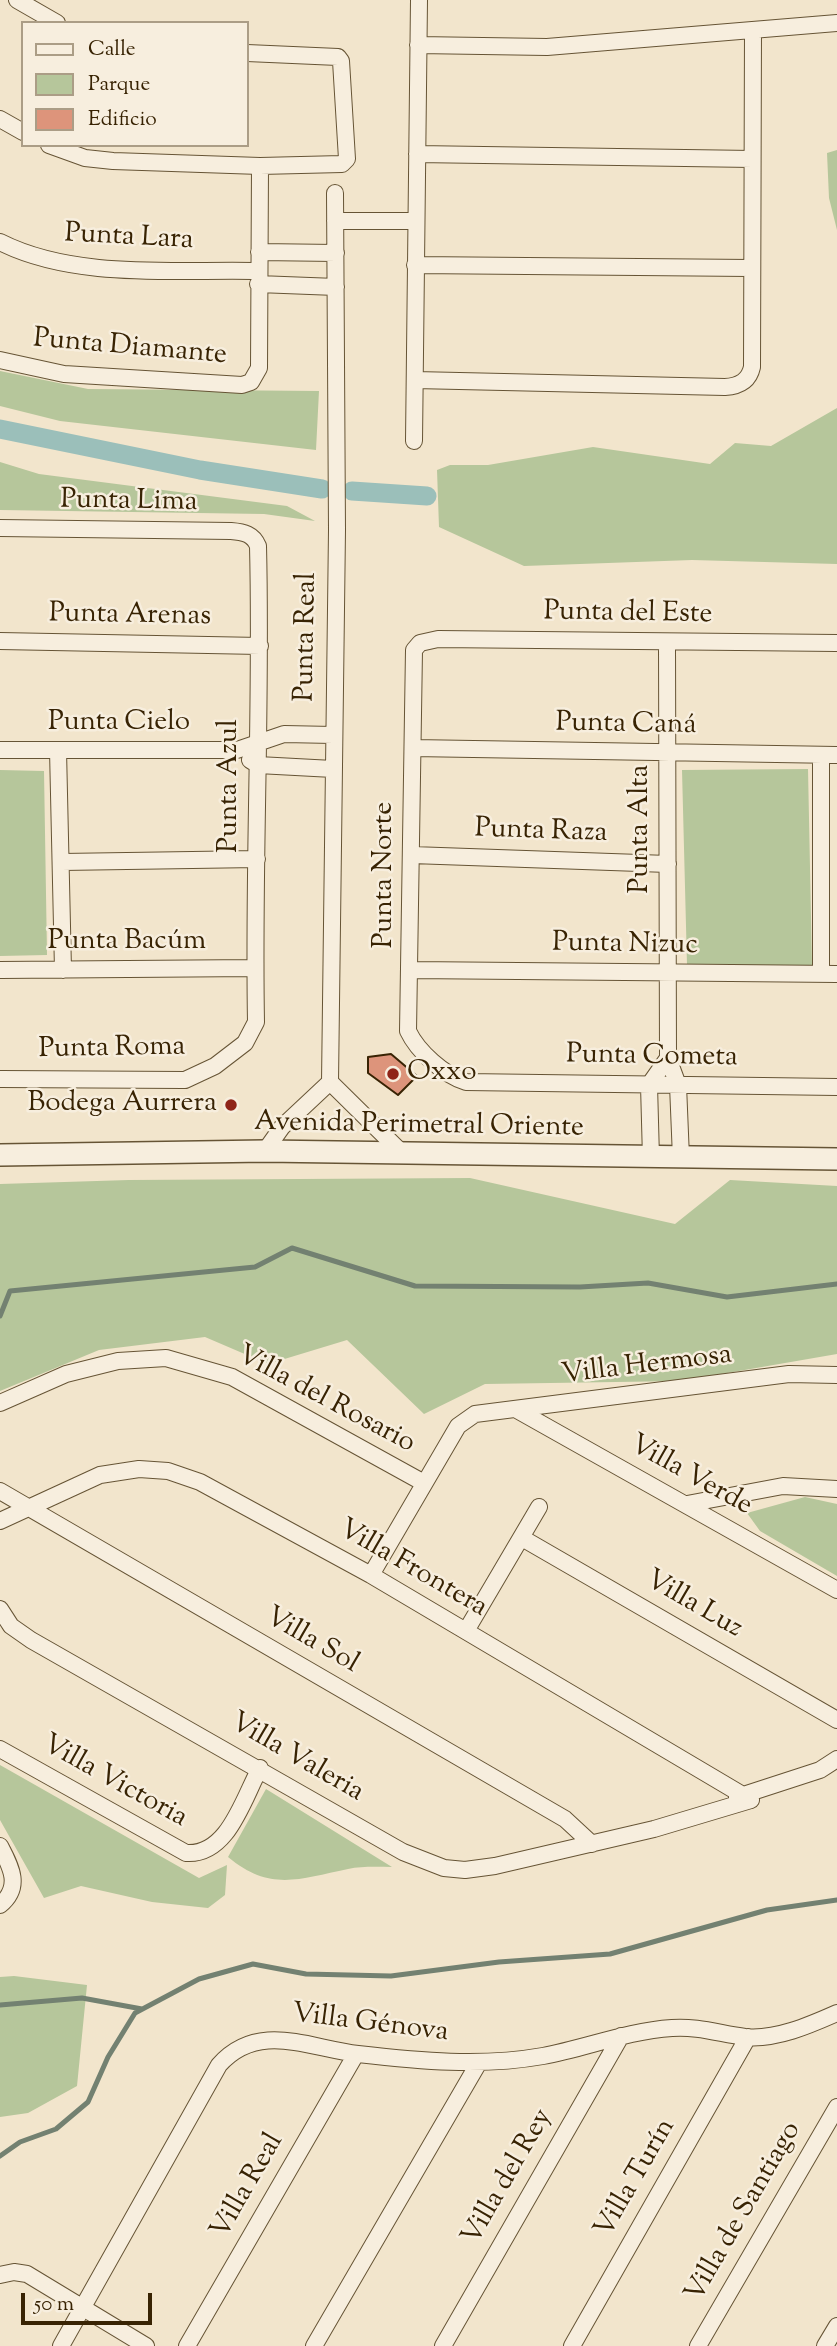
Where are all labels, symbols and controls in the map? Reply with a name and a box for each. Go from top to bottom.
legend [21,21,248,147]
text: Calle [88,35,136,65]
text: Parque [88,70,150,100]
text: Edificio [88,105,157,135]
street label: Punta Lara [64,219,194,259]
street label: Punta Diamante [32,324,228,374]
street label: Punta Lima [60,485,198,521]
street label: Punta Real [290,572,326,702]
street label: Punta del Este [543,597,713,633]
street label: Punta Arenas [49,599,211,635]
street label: Punta Cielo [48,707,190,741]
street label: Punta Caná [555,708,697,744]
street label: Punta Azul [214,719,248,853]
street label: Punta Alta [625,765,659,893]
street label: Punta Norte [369,802,403,948]
street label: Punta Raza [474,814,608,852]
street label: Punta Bacúm [48,926,206,960]
street label: Punta Nizuc [552,928,698,964]
street label: Punta Roma [38,1032,186,1068]
street label: Punta Cometa [566,1040,738,1076]
place label: Oxxo [407,1057,476,1091]
marker: Oxxo [385,1066,401,1082]
place label: Bodega Aurrera [28,1088,217,1122]
marker: Bodega Aurrera [223,1097,239,1113]
street label: Avenida Perimetral Oriente [254,1107,584,1147]
street label: Villa del Rosario [230,1340,420,1462]
street label: Villa Hermosa [560,1340,734,1394]
street label: Villa Verde [623,1429,757,1525]
street label: Villa Frontera [331,1514,493,1626]
street label: Villa Luz [638,1565,748,1647]
street label: Villa Sol [258,1602,364,1682]
street label: Villa Valeria [223,1707,369,1811]
street label: Villa Victoria [35,1729,193,1837]
street label: Villa Génova [290,1999,450,2051]
street label: Villa del Rey [457,2104,561,2252]
street label: Villa Turín [590,2114,684,2244]
street label: Villa de Santiago [680,2117,810,2309]
street label: Villa Real [205,2128,293,2246]
scale bar [24,2280,156,2324]
text: 50 m [34,2290,74,2320]

